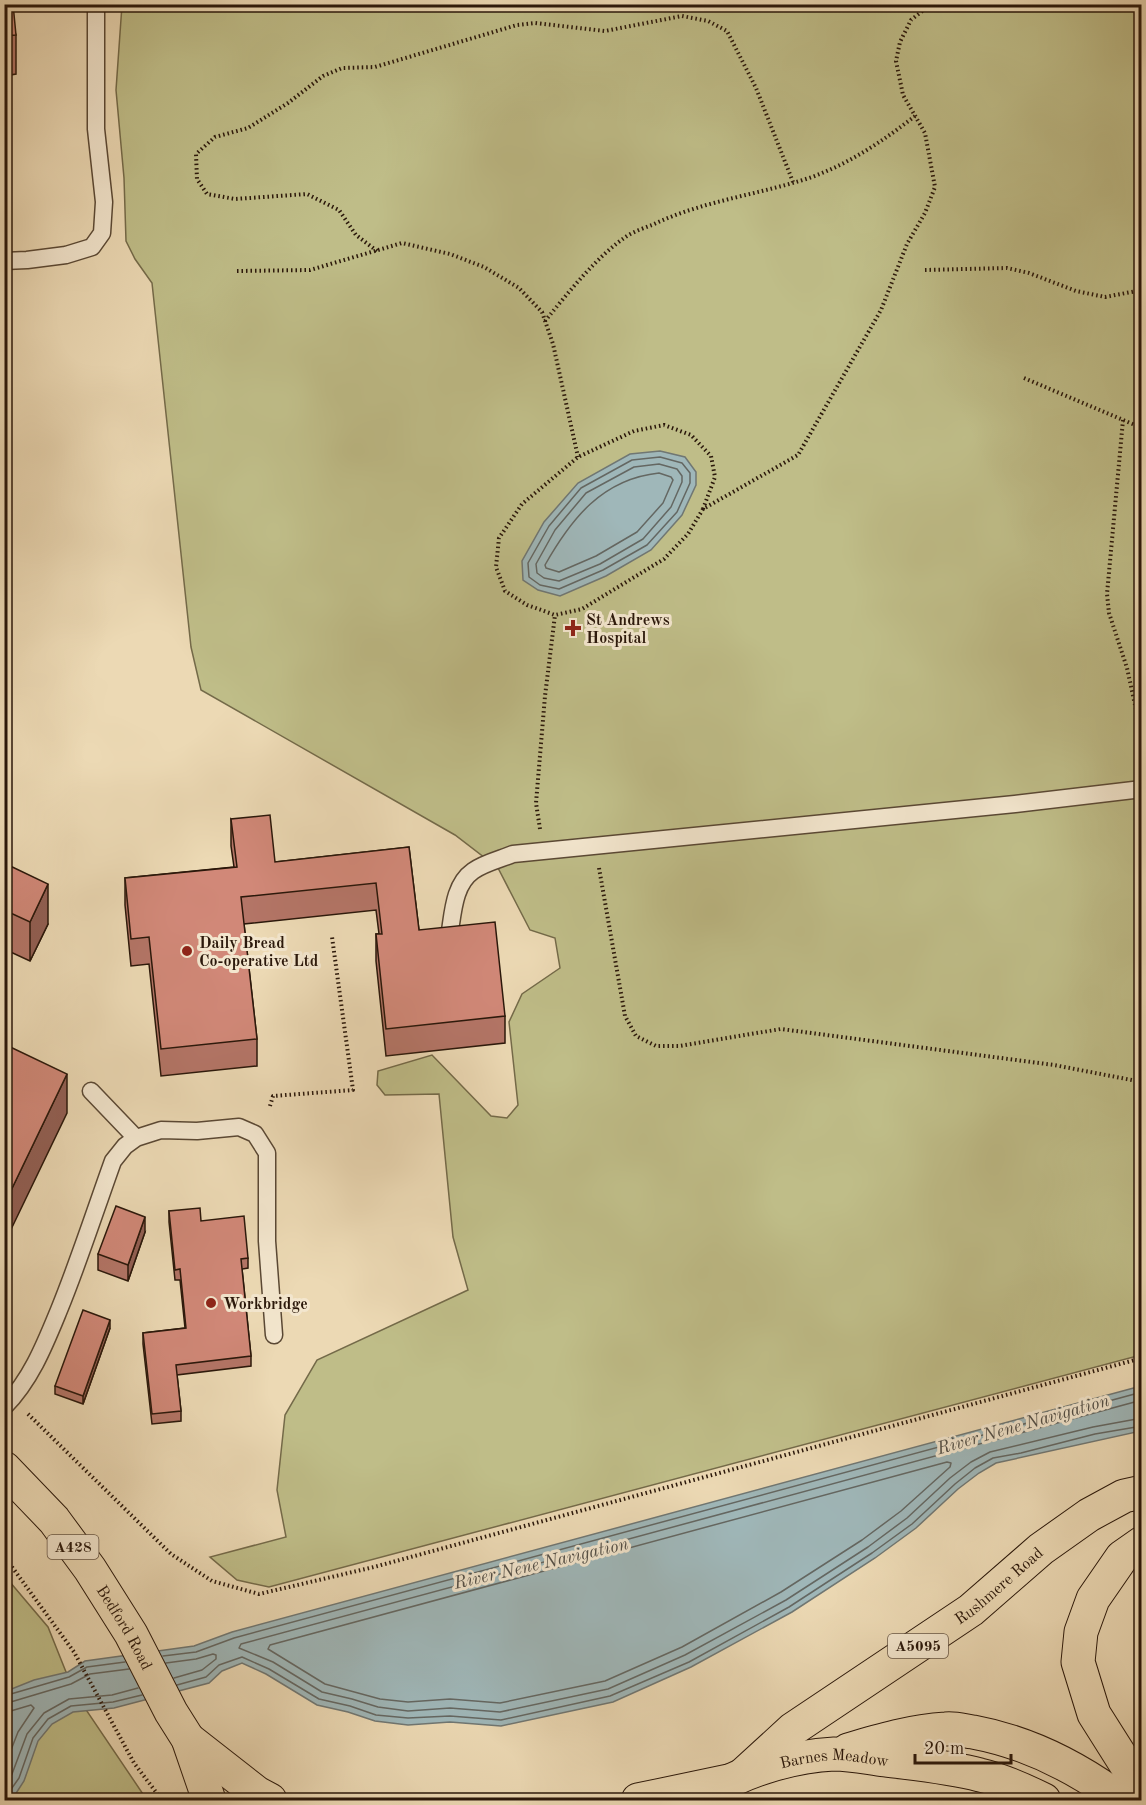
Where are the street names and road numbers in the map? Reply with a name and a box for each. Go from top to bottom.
road number: A428 [48,1535,98,1559]
street label: Rushmere Road [953,1545,1047,1628]
street label: Bedford Road [92,1583,154,1673]
road number: A5095 [888,1634,948,1658]
street label: Barnes Meadow [778,1748,890,1772]

